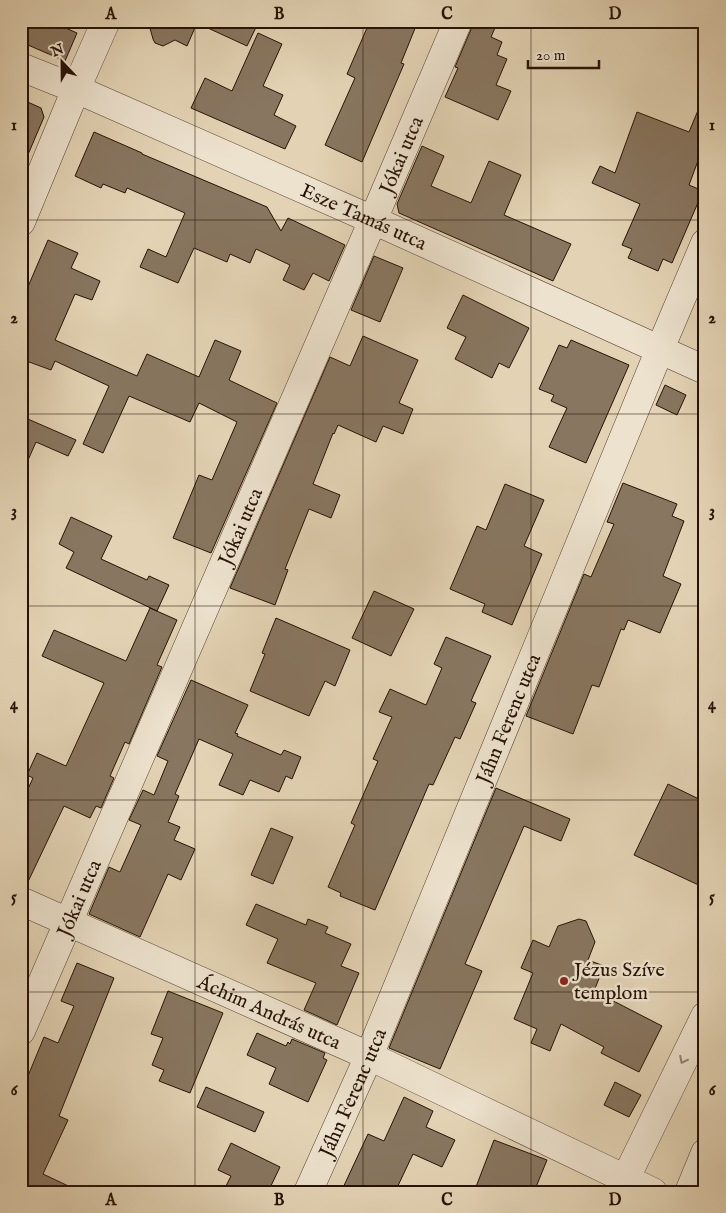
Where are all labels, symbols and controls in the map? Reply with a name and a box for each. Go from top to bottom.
text: A [105,5,118,25]
text: B [274,5,285,25]
text: C [441,5,453,25]
text: D [609,5,622,25]
north arrow [38,38,88,88]
scale bar [528,38,600,70]
text: N [48,40,66,62]
text: 20 m [536,46,566,65]
street label: Jókai utca [374,112,430,200]
text: 1 [11,116,17,136]
text: 1 [709,116,715,136]
street label: Esze Tamás utca [296,179,431,257]
text: 2 [10,309,18,329]
text: 2 [708,309,716,329]
street label: Jókai utca [213,484,269,571]
text: 3 [11,502,17,522]
text: 3 [709,502,715,522]
street label: Jáhn Ferenc utca [471,650,547,790]
text: 4 [10,695,19,715]
text: 4 [708,695,717,715]
street label: Jókai utca [52,856,108,943]
text: 5 [11,888,17,908]
text: 5 [709,888,715,908]
place label: Jézus Szíve templom [572,958,665,1006]
street label: Áchim András utca [192,970,345,1056]
marker: Jézus Szíve templom [558,975,570,987]
street label: Jáhn Ferenc utca [313,1025,393,1163]
one-way arrow [679,1055,689,1064]
text: 6 [11,1081,19,1101]
text: 6 [709,1081,717,1101]
text: A [105,1191,118,1211]
text: B [274,1191,285,1211]
text: C [441,1191,453,1211]
text: D [609,1191,622,1211]

